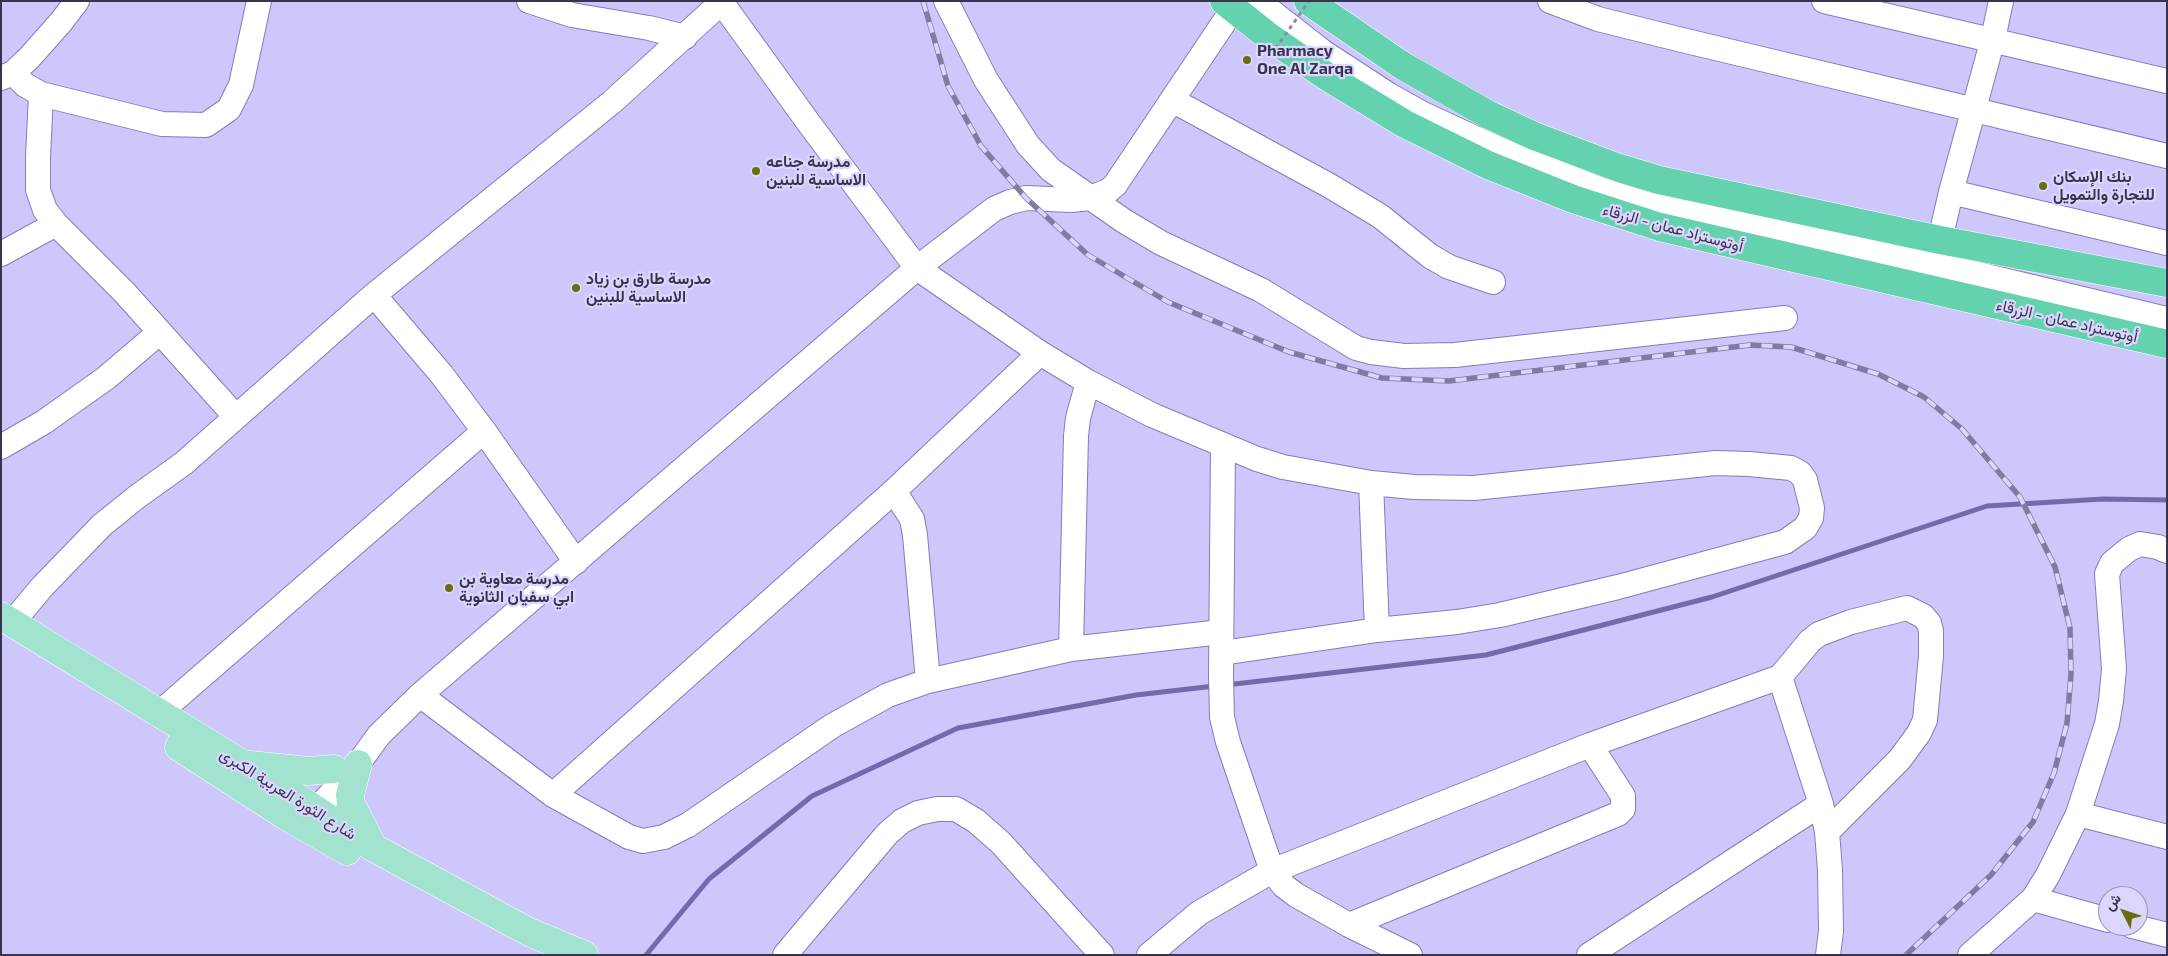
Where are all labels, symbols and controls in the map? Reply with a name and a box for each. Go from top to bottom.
place label: Pharmacy One Al Zarqa [1257,41,1353,79]
marker: Pharmacy One Al Zarqa [1241,54,1253,66]
place label: مدرسة جناعه الاساسية للبنين [766,152,866,190]
marker: مدرسة جناعه الاساسية للبنين [750,165,762,177]
place label: بنك الإسكان للتجارة والتمويل [2053,167,2155,205]
marker: بنك الإسكان للتجارة والتمويل [2037,180,2049,192]
street label: أوتوستراد عمان - الزرقاء [1601,200,1745,256]
place label: مدرسة طارق بن زياد الاساسية للبنين [586,269,711,307]
marker: مدرسة طارق بن زياد الاساسية للبنين [570,282,582,294]
street label: أوتوستراد عمان - الزرقاء [1994,295,2140,347]
place label: مدرسة معاوية بن ابي سفيان الثانوية [459,569,574,607]
marker: مدرسة معاوية بن ابي سفيان الثانوية [443,582,455,594]
street label: شارع الثورة العربية الكبرى [216,744,360,844]
north arrow [2098,886,2148,936]
text: ش [2100,890,2124,913]

